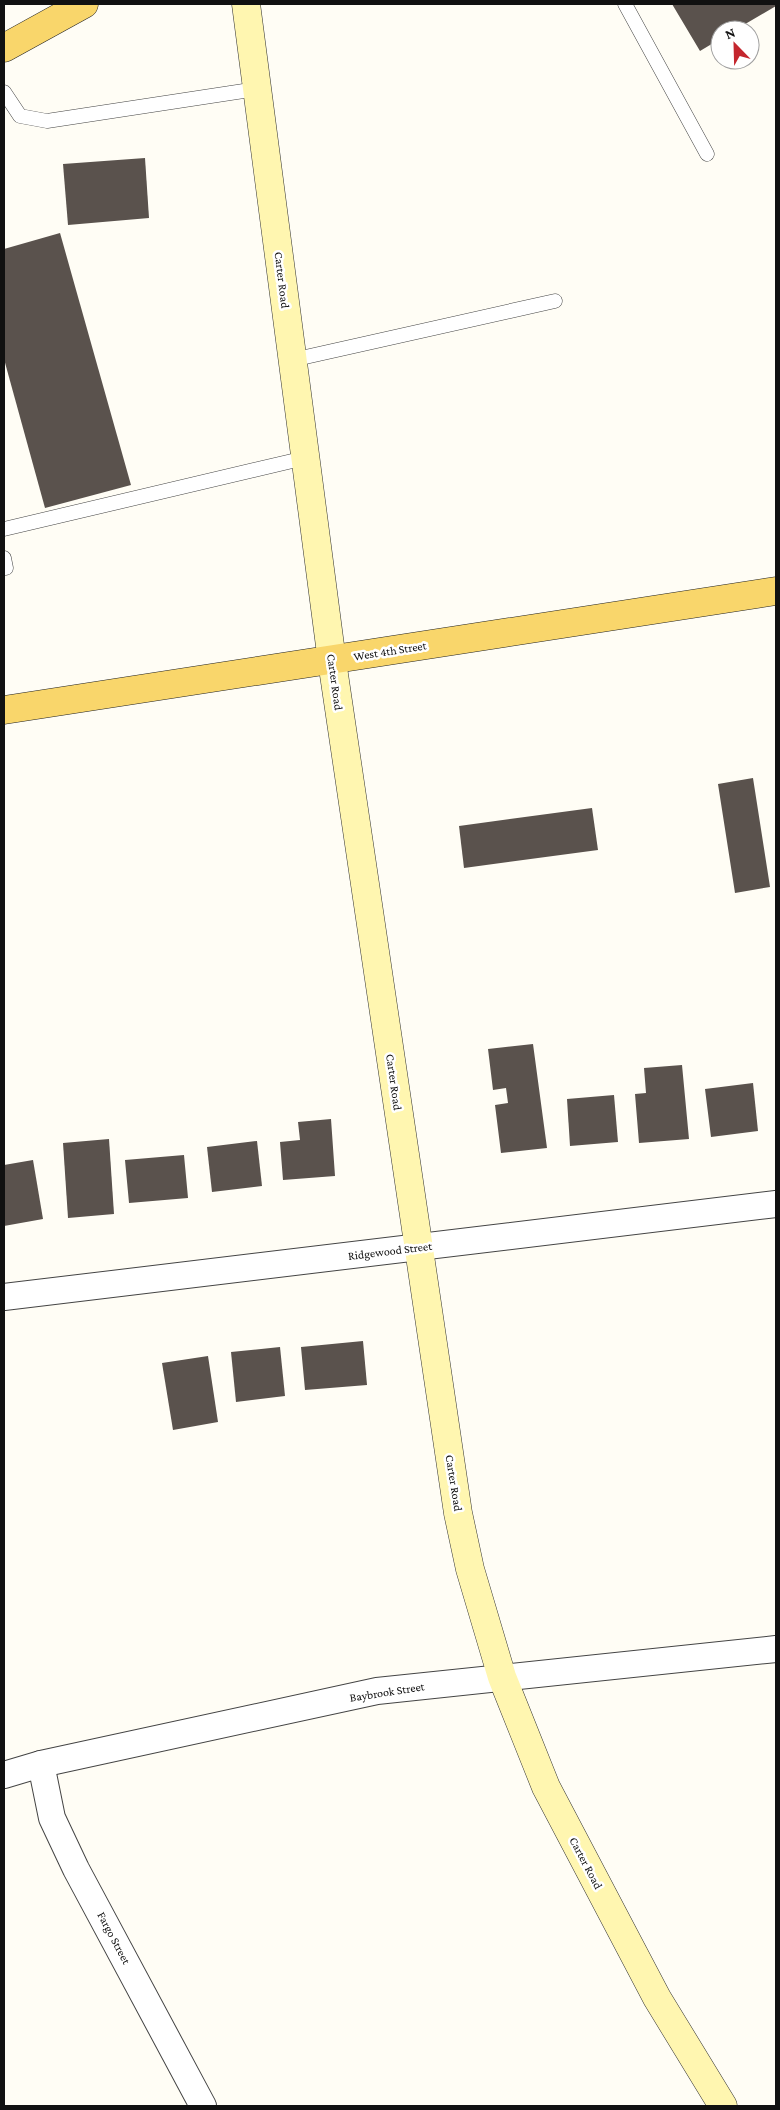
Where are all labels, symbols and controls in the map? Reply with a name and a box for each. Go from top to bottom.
north arrow [710,20,760,70]
text: N [722,24,738,42]
street label: Carter Road [272,251,292,310]
street label: West 4th Street [353,638,428,664]
street label: Carter Road [324,653,346,712]
street label: Carter Road [383,1053,405,1112]
street label: Ridgewood Street [347,1239,434,1263]
street label: Carter Road [443,1454,465,1513]
street label: Baybrook Street [349,1679,426,1705]
street label: Carter Road [566,1835,606,1892]
street label: Fargo Street [94,1909,134,1967]

